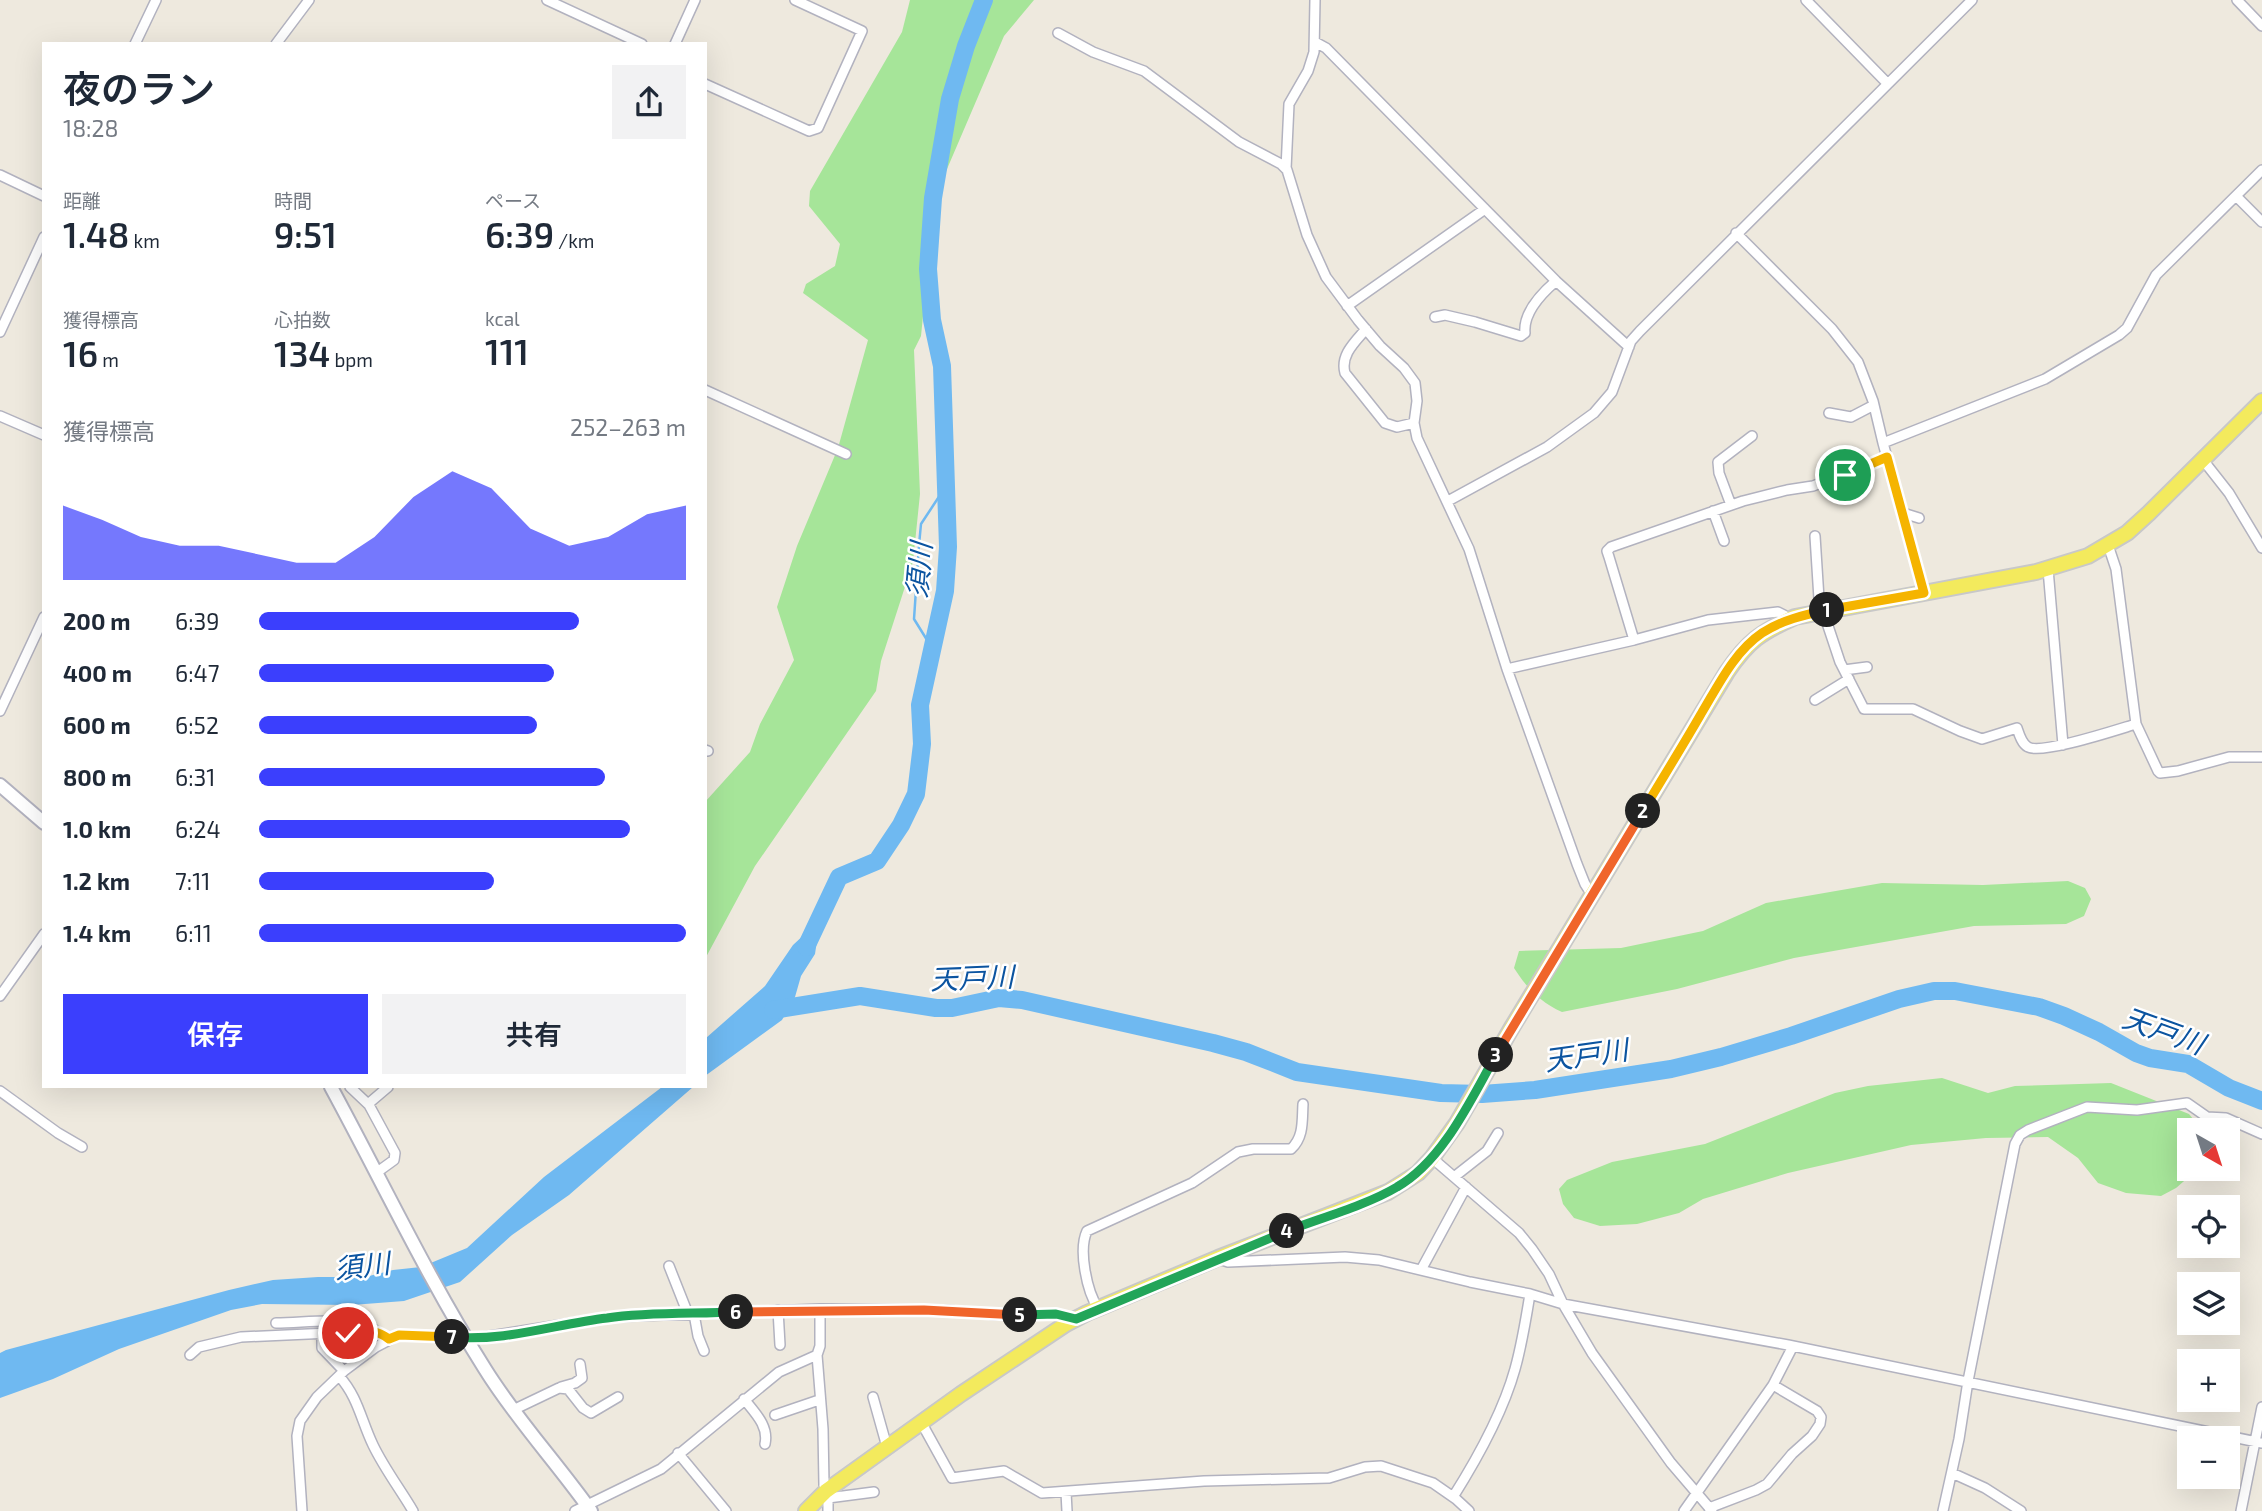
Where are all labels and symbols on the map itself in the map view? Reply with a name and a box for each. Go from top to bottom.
pin [1815,445,1875,505]
water label: 須川 [899,538,938,599]
pin: 1 [1810,592,1844,628]
pin: 2 [1626,794,1660,828]
water label: 天戸川 [929,958,1018,995]
water label: 天戸川 [2119,1000,2212,1061]
water label: 天戸川 [1542,1031,1633,1077]
pin: 3 [1478,1038,1514,1072]
north arrow [2177,1118,2240,1181]
pin: 4 [1270,1214,1304,1248]
water label: 須川 [332,1244,395,1285]
pin: 6 [718,1294,754,1330]
pin: 5 [1002,1298,1038,1332]
pin [318,1303,378,1363]
pin: 7 [434,1320,470,1354]

